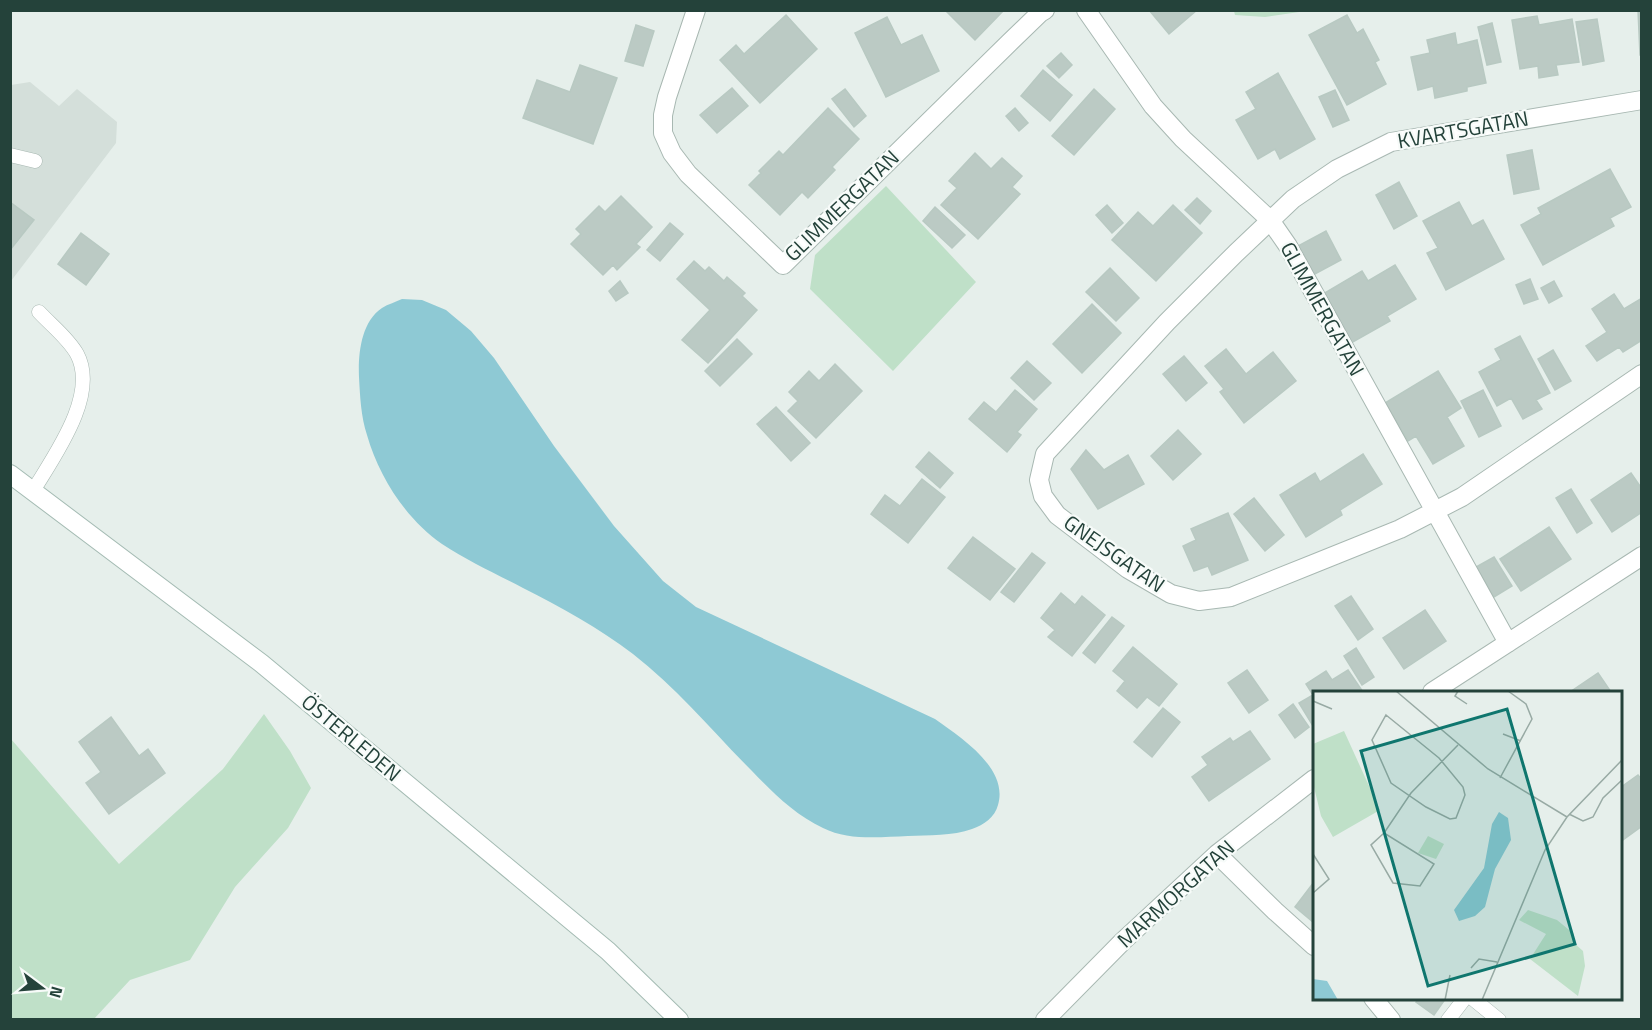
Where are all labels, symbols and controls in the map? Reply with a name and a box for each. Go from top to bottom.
street label: KVARTSGATAN [1395,102,1531,156]
street label: GLIMMERGATAN [777,142,906,269]
street label: GLIMMERGATAN [1273,235,1373,382]
street label: GNEJSGATAN [1057,506,1172,600]
street label: ÖSTERLEDEN [295,686,409,789]
inset map [1313,691,1622,1000]
street label: MARMORGATAN [1109,832,1241,955]
north arrow [12,958,72,1018]
text: N [43,983,69,1001]

